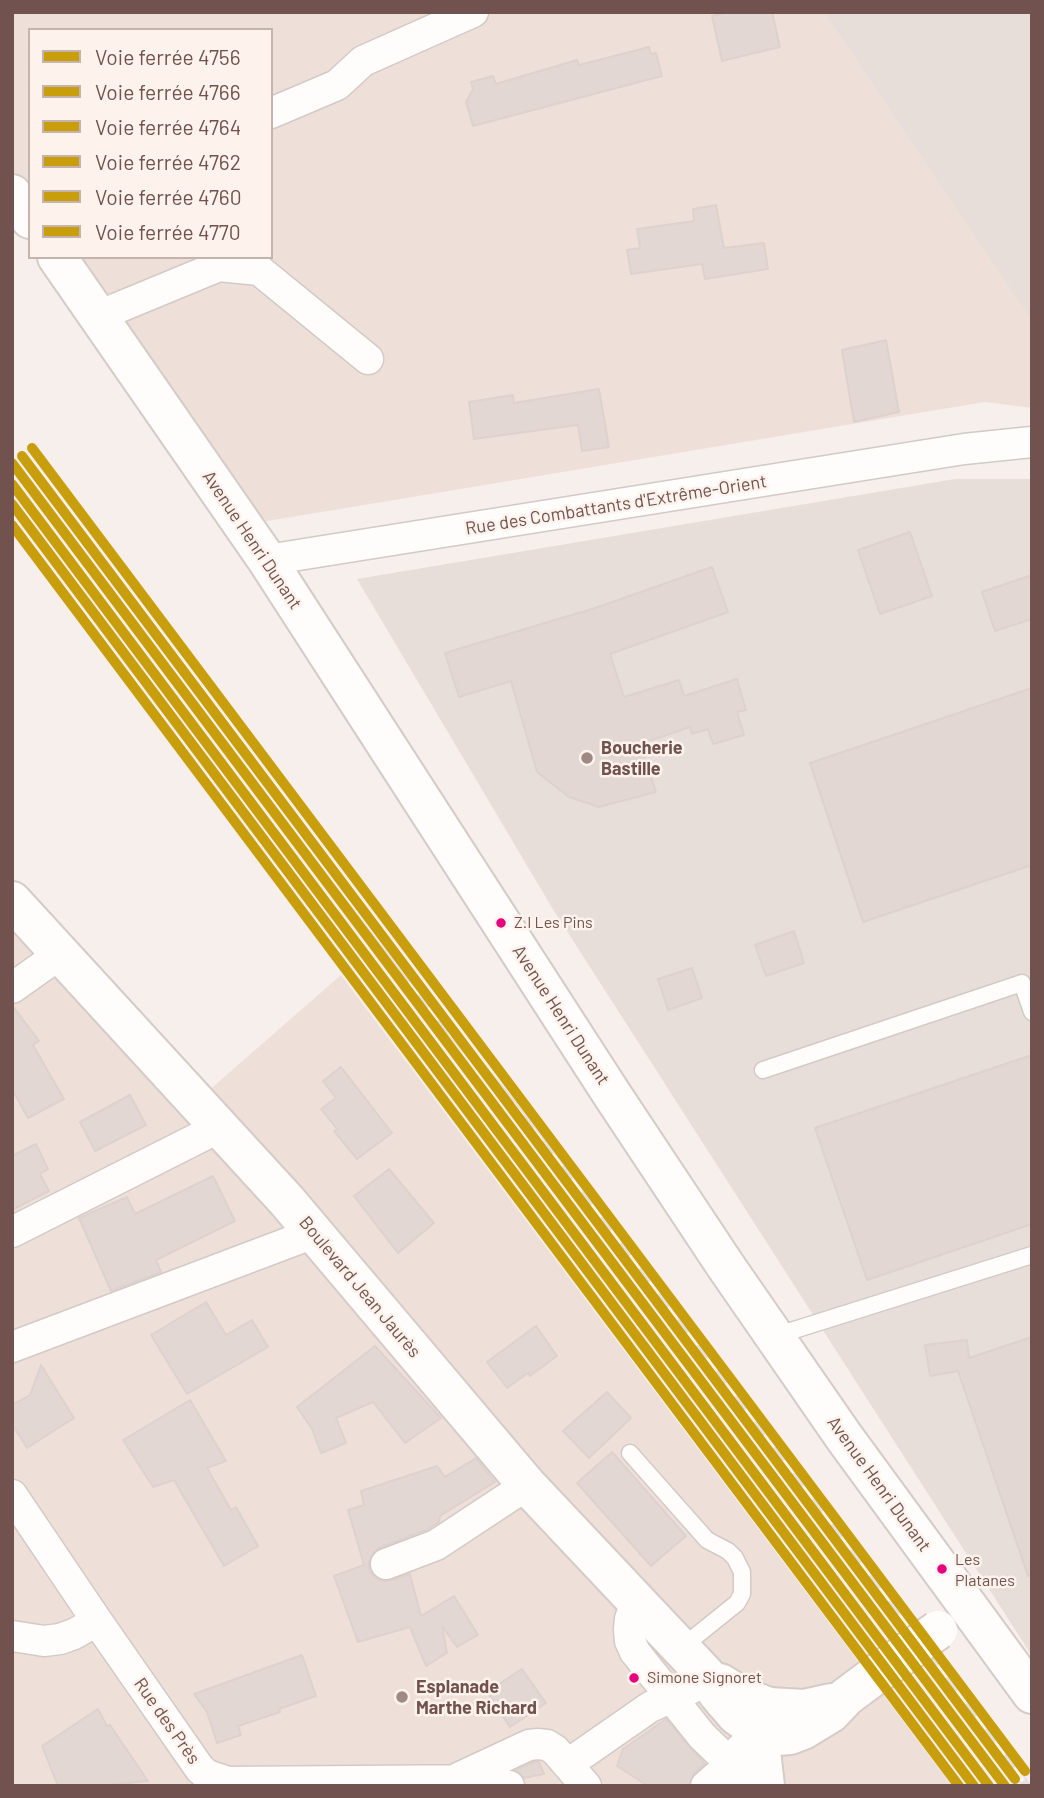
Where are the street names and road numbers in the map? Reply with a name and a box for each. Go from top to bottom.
street label: Avenue Henri Dunant [198,467,306,613]
street label: Rue des Combattants d'Extrême-Orient [464,471,768,539]
street label: Avenue Henri Dunant [508,941,614,1089]
street label: Boulevard Jean Jaurès [295,1212,425,1362]
street label: Avenue Henri Dunant [823,1412,935,1556]
street label: Rue des Près [129,1674,205,1768]

